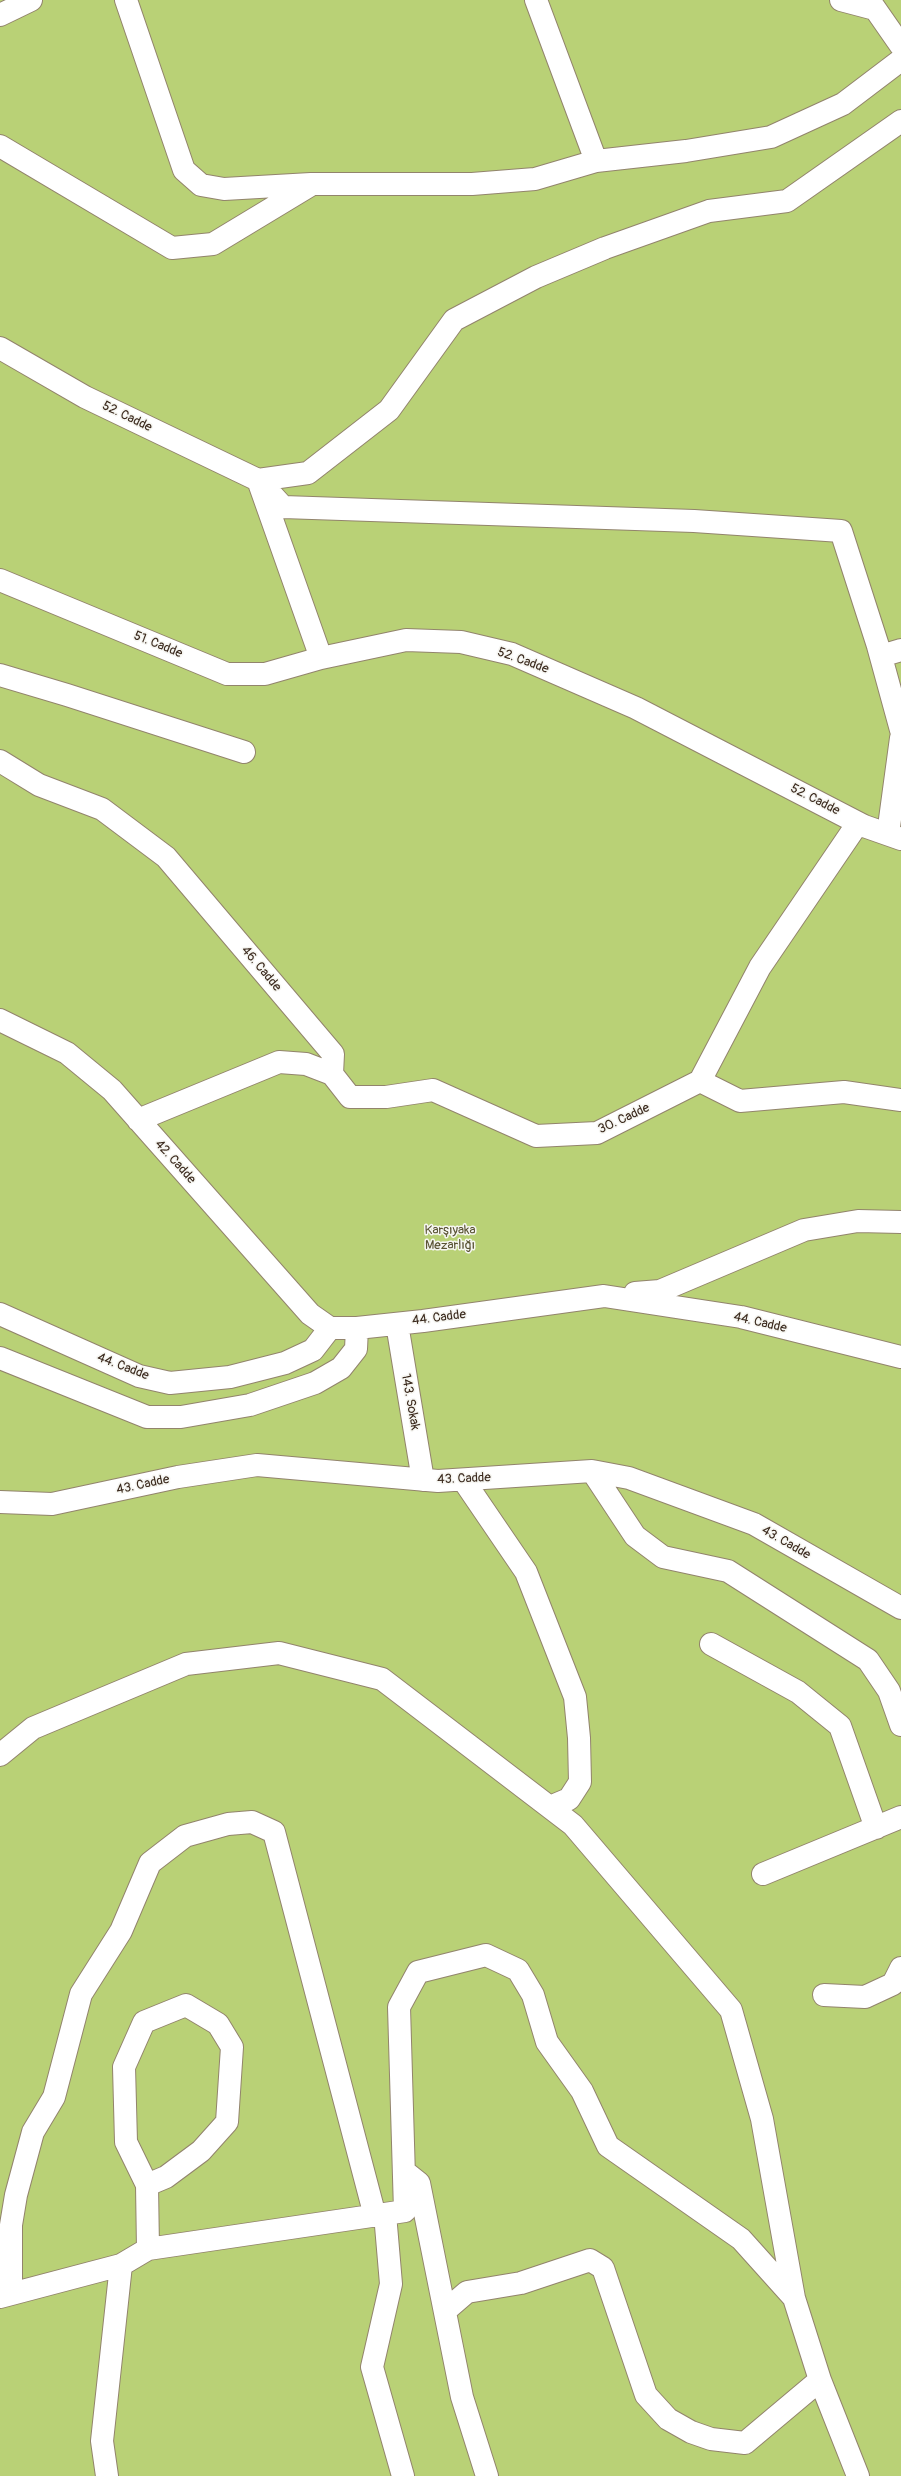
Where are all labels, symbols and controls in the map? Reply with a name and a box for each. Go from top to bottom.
street label: 52. Cadde [100,398,154,436]
street label: 51. Cadde [131,628,185,662]
street label: 52. Cadde [495,645,551,677]
street label: 52. Cadde [788,781,842,819]
street label: 46. Cadde [238,943,284,995]
street label: 30. Cadde [596,1100,652,1138]
street label: 42. Cadde [151,1137,199,1187]
park label: Karşıyaka Mezarlığı [425,1223,475,1254]
street label: 44. Cadde [411,1307,467,1329]
street label: 44. Cadde [732,1309,788,1337]
street label: 44. Cadde [95,1350,151,1384]
street label: 143. Sokak [397,1373,423,1431]
street label: 43. Cadde [437,1470,491,1488]
street label: 43. Cadde [115,1472,171,1498]
street label: 43. Cadde [759,1523,813,1563]

